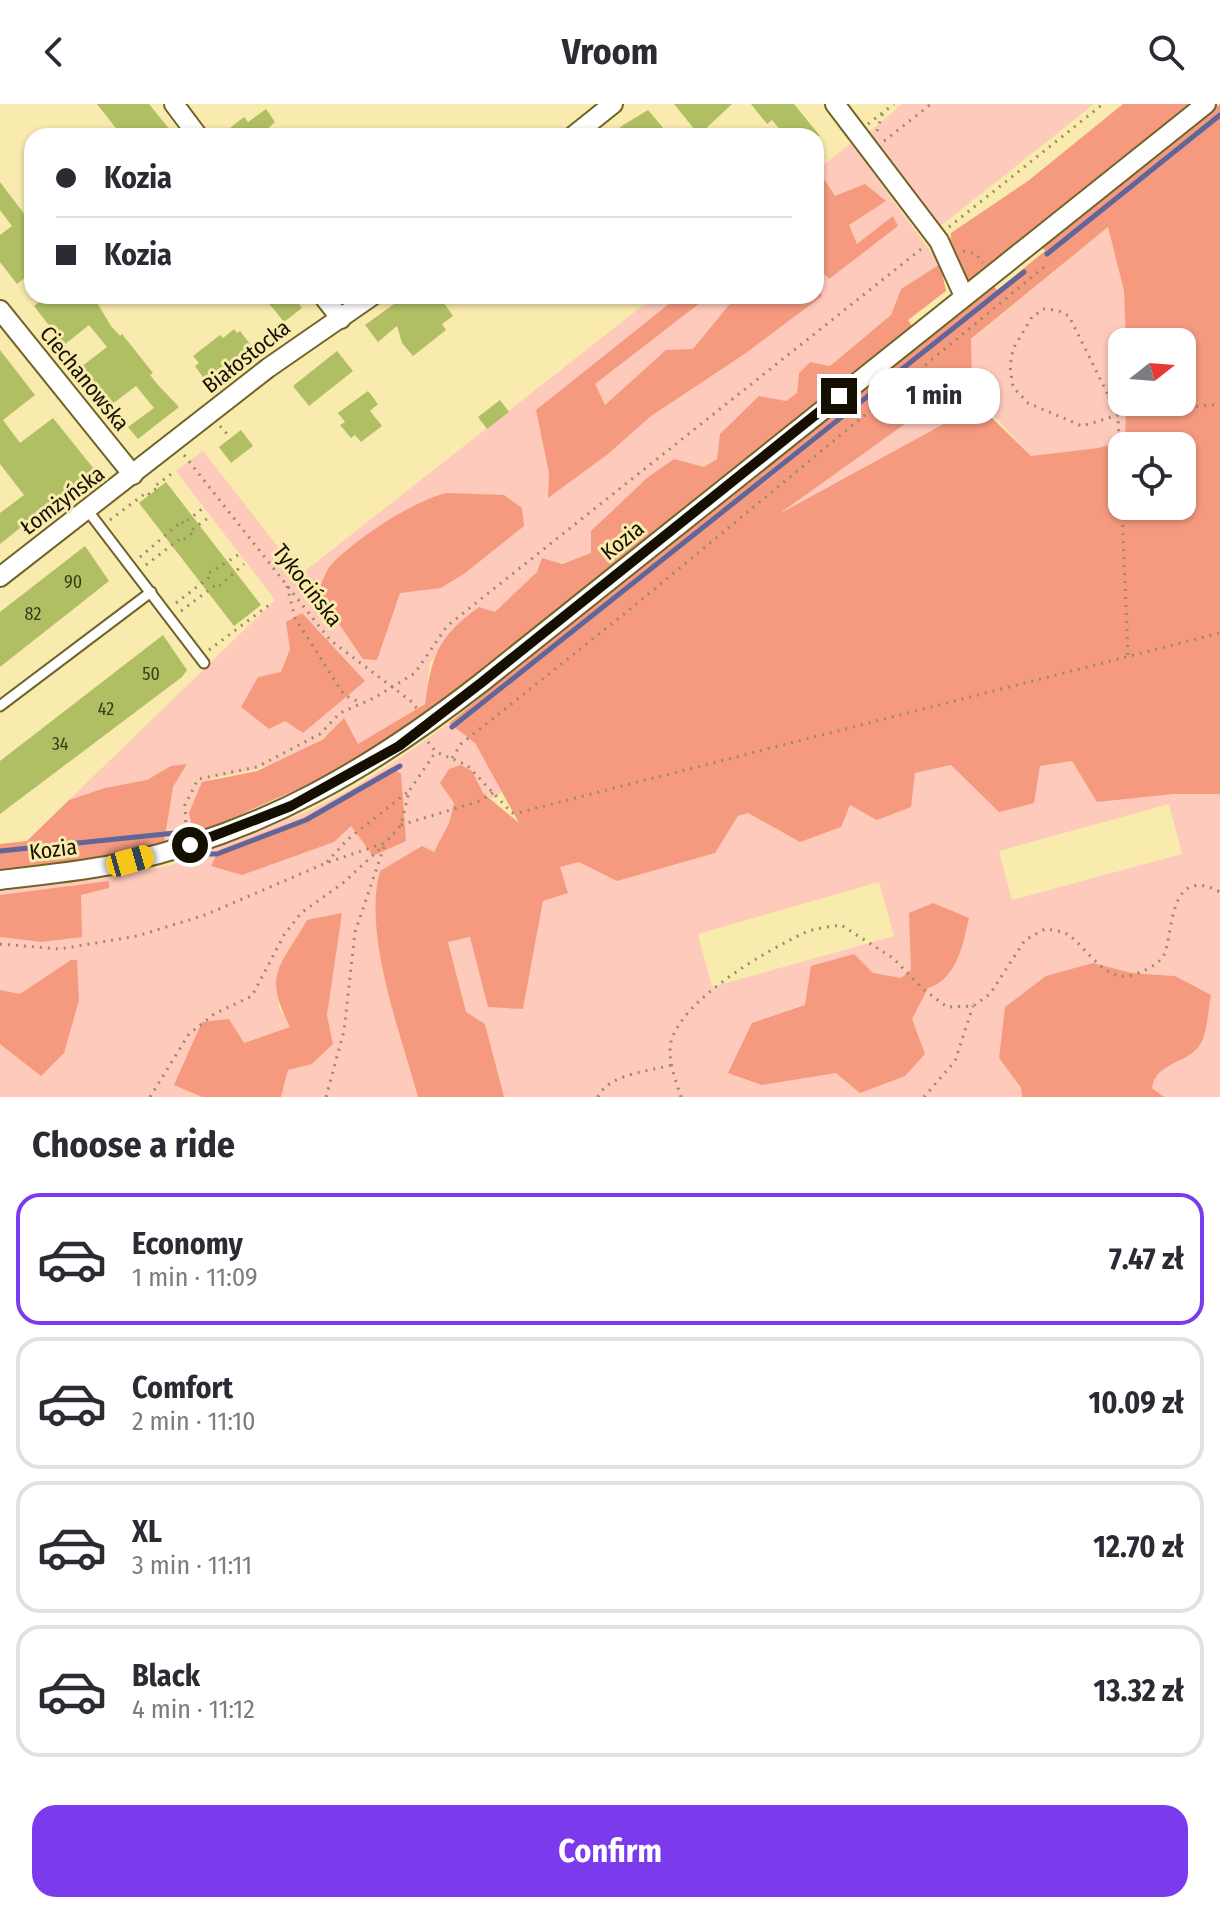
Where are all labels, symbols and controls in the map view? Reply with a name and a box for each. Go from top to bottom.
icon: back [32,30,76,74]
text: Vroom [562,30,658,74]
icon: search [1144,30,1188,74]
text: Kozia [104,160,172,196]
text: Kozia [104,237,172,273]
street label: Białostocka [197,314,296,399]
street label: Ciechanowska [34,320,135,436]
north arrow [1108,328,1196,416]
map controls [1108,328,1196,520]
callout: 1 min [867,368,999,424]
route end [821,378,857,414]
text: 1 min [906,380,962,411]
button: locate [1108,432,1196,520]
street label: Łomżyńska [15,460,110,541]
street label: Kozia [595,515,649,566]
street label: Tykocińska [267,539,348,632]
house number: 90 [64,571,82,593]
house number: 82 [25,603,41,625]
house number: 50 [142,663,160,685]
house number: 42 [98,698,114,720]
house number: 34 [52,733,69,755]
route start [172,827,208,863]
street label: Kozia [28,833,78,866]
car [104,843,156,879]
text: Choose a ride [32,1123,235,1167]
icon: car [36,1223,108,1295]
text: Economy [132,1226,243,1262]
text: 7.47 zł [1109,1241,1184,1277]
text: 1 min · 11:09 [132,1262,258,1293]
icon: car [36,1367,108,1439]
text: Comfort [132,1370,233,1406]
text: 10.09 zł [1088,1385,1184,1421]
text: 2 min · 11:10 [132,1406,256,1437]
icon: car [36,1511,108,1583]
text: XL [132,1514,162,1550]
text: 12.70 zł [1093,1529,1184,1565]
text: 3 min · 11:11 [132,1550,252,1581]
icon: car [36,1655,108,1727]
text: Black [132,1658,200,1694]
text: 13.32 zł [1094,1673,1184,1709]
text: 4 min · 11:12 [132,1694,255,1725]
button: Confirm [32,1805,1188,1897]

